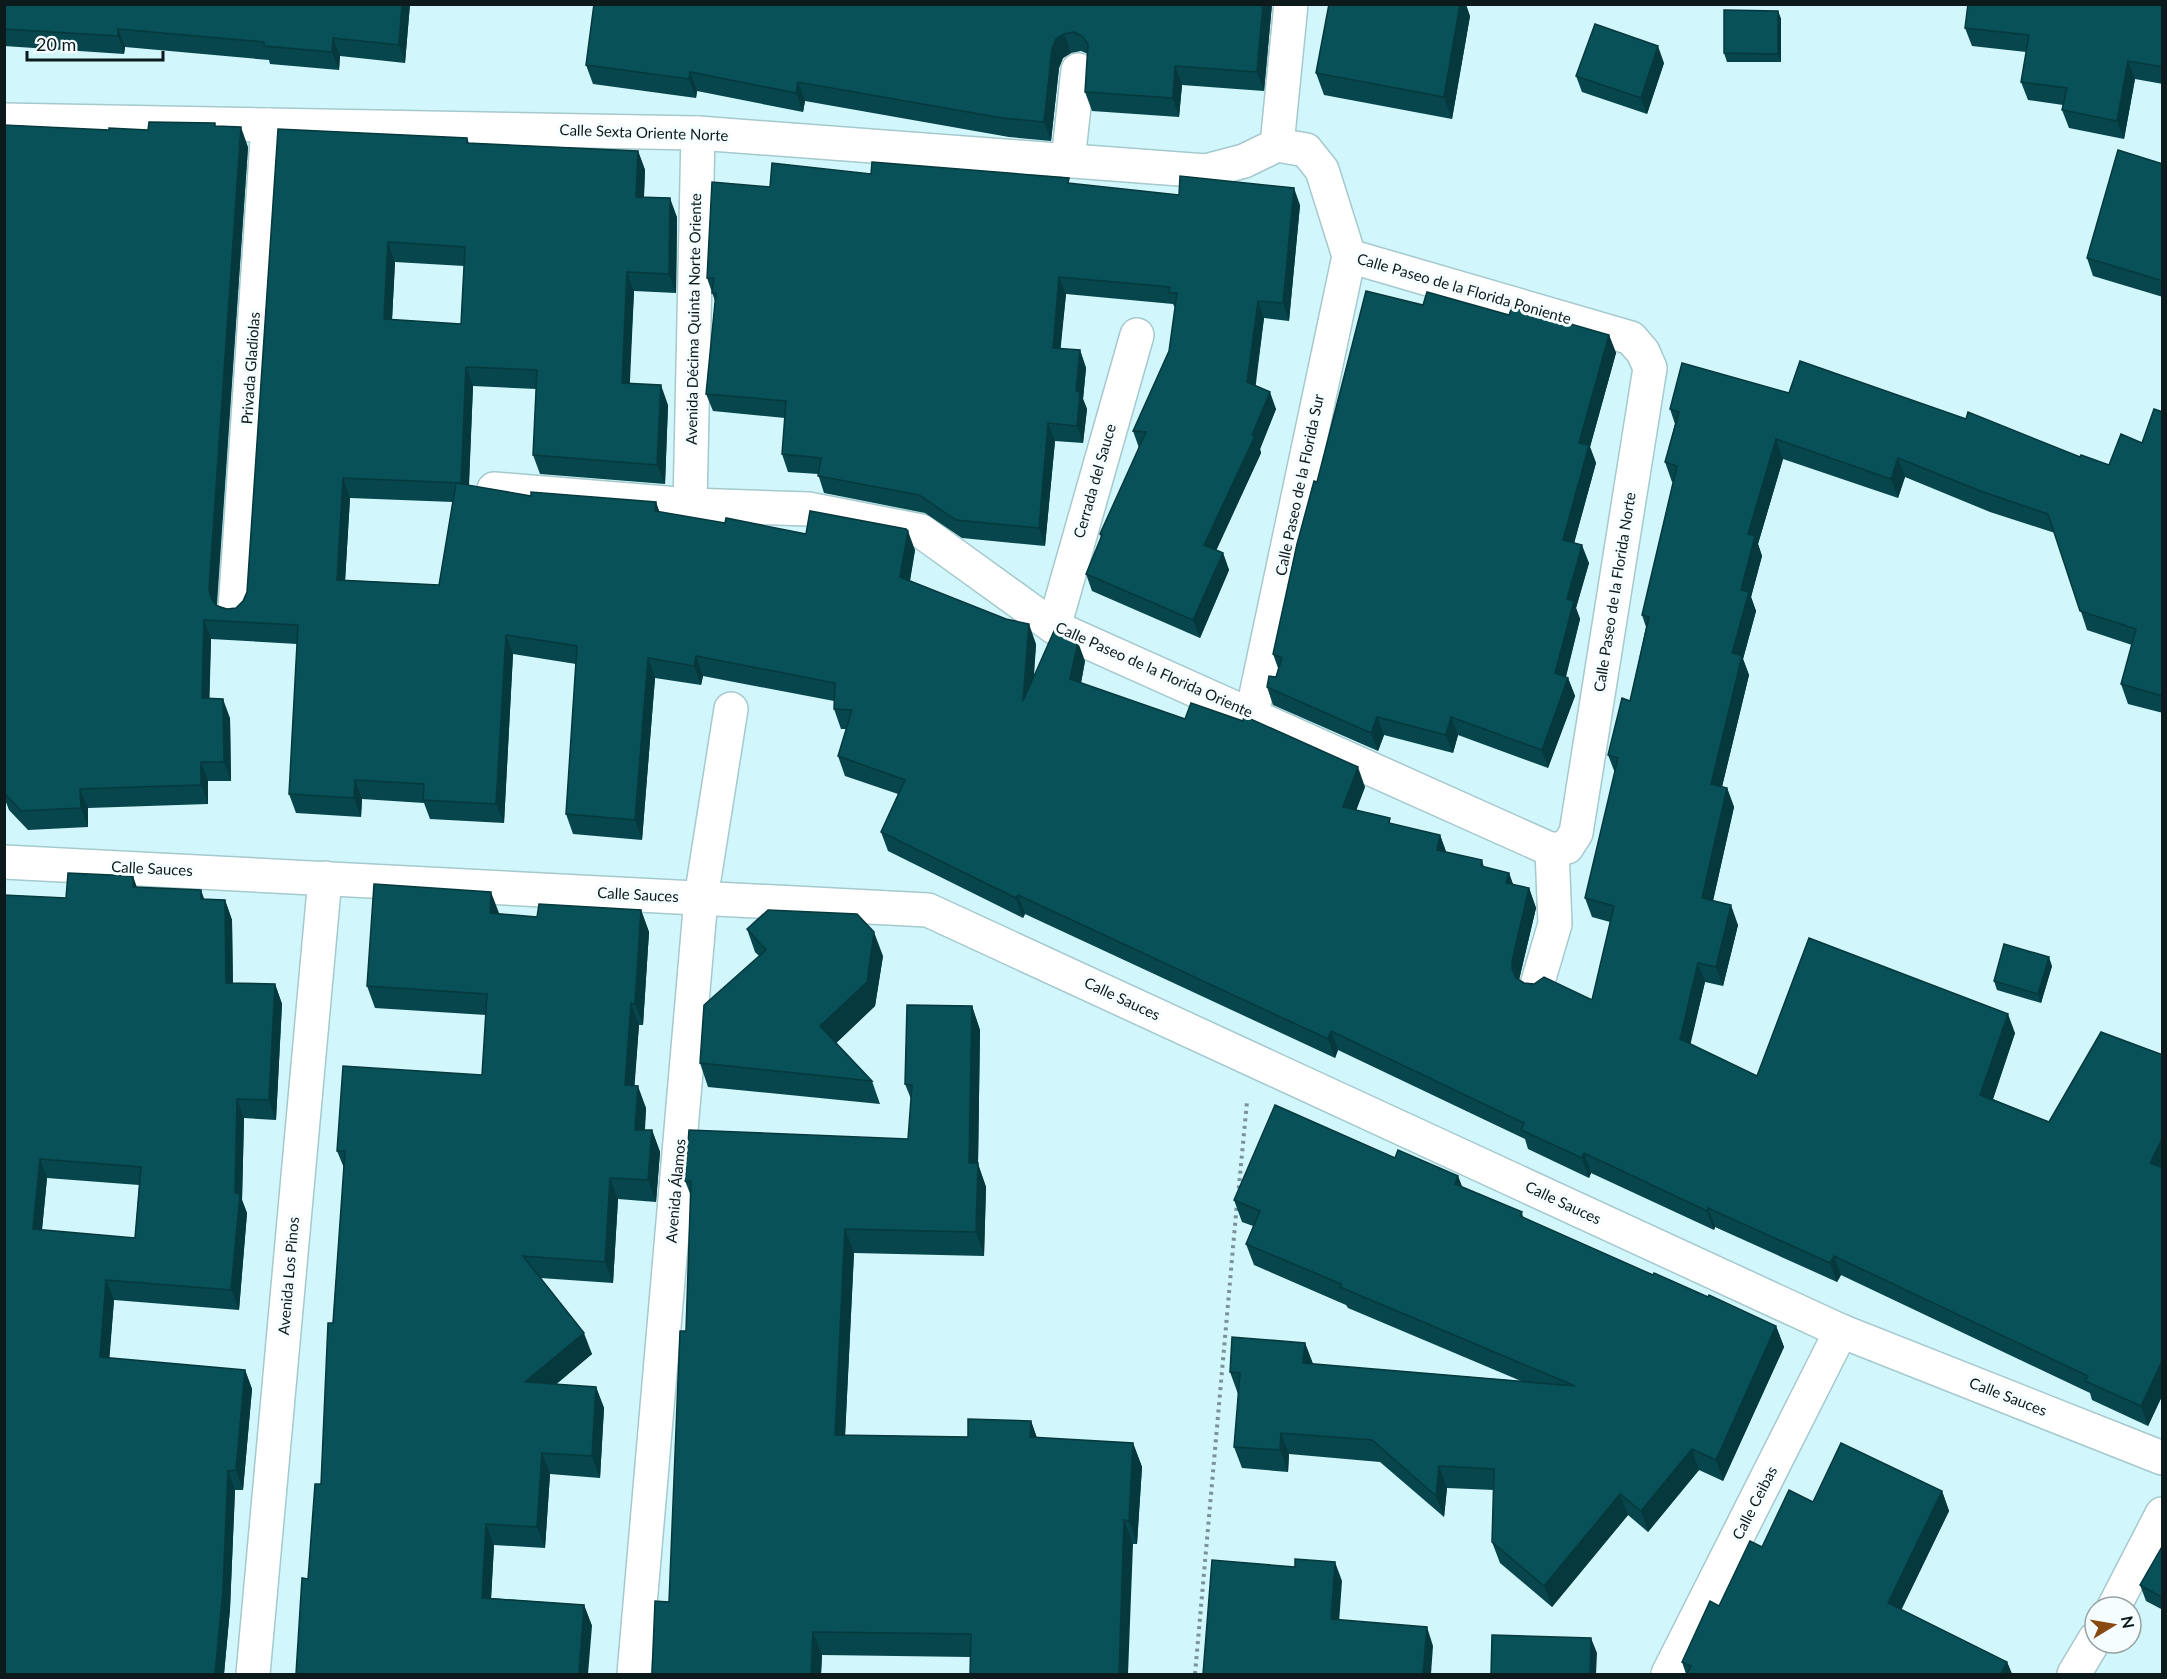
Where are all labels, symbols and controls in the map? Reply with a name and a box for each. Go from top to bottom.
scale bar [27,24,164,62]
text: 20 m [36,33,76,55]
street label: Calle Sexta Oriente Norte [559,120,729,144]
street label: Avenida Décima Quinta Norte Oriente [682,193,704,445]
street label: Calle Paseo de la Florida Poniente [1355,249,1574,327]
street label: Privada Gladiolas [237,311,263,425]
street label: Calle Paseo de la Florida Sur [1271,392,1327,577]
street label: Cerrada del Sauce [1069,421,1119,540]
street label: Calle Paseo de la Florida Norte [1589,491,1639,693]
street label: Calle Paseo de la Florida Oriente [1053,617,1256,721]
street label: Calle Sauces [111,857,193,879]
street label: Calle Sauces [597,883,679,905]
street label: Calle Sauces [1082,973,1163,1023]
street label: Avenida Álamos [661,1138,689,1244]
street label: Calle Sauces [1523,1177,1604,1227]
street label: Avenida Los Pinos [274,1216,302,1336]
street label: Calle Sauces [1967,1373,2050,1419]
street label: Calle Ceibas [1728,1463,1780,1542]
north arrow [2083,1595,2143,1655]
text: N [2118,1614,2139,1630]

